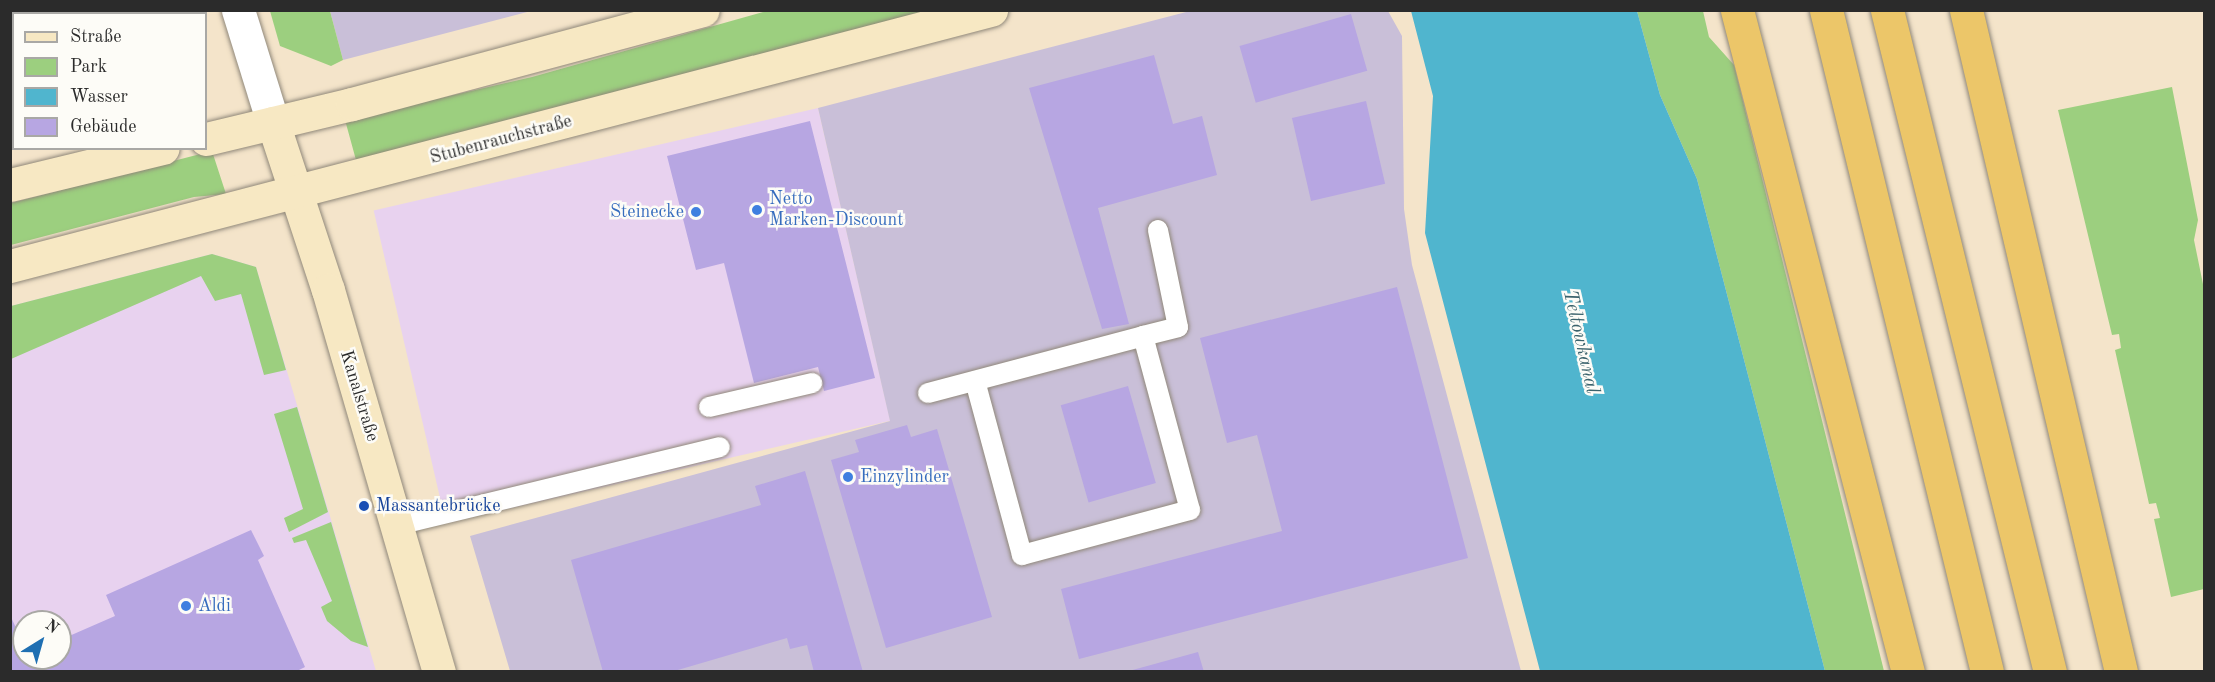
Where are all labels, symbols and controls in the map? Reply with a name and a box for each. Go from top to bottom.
legend [12,12,207,150]
text: Straße [70,28,121,46]
text: Park [70,58,107,76]
text: Wasser [70,88,128,106]
street label: Stubenrauchstraße [428,111,574,169]
text: Gebäude [70,118,137,136]
place label: Netto Marken-Discount [769,189,903,232]
place label: Steinecke [610,201,684,223]
marker: Netto Marken-Discount [750,203,764,217]
marker: Steinecke [689,205,703,219]
water label: Teltowkanal [1556,288,1604,396]
street label: Kanalstraße [335,348,383,444]
place label: Einzylinder [860,466,949,488]
marker: Einzylinder [841,470,855,484]
place label: Massantebrücke [376,495,500,517]
marker: Massantebrücke [357,499,371,513]
place label: Aldi [198,595,231,617]
marker: Aldi [179,599,193,613]
north arrow [12,610,72,670]
text: N [42,617,61,637]

